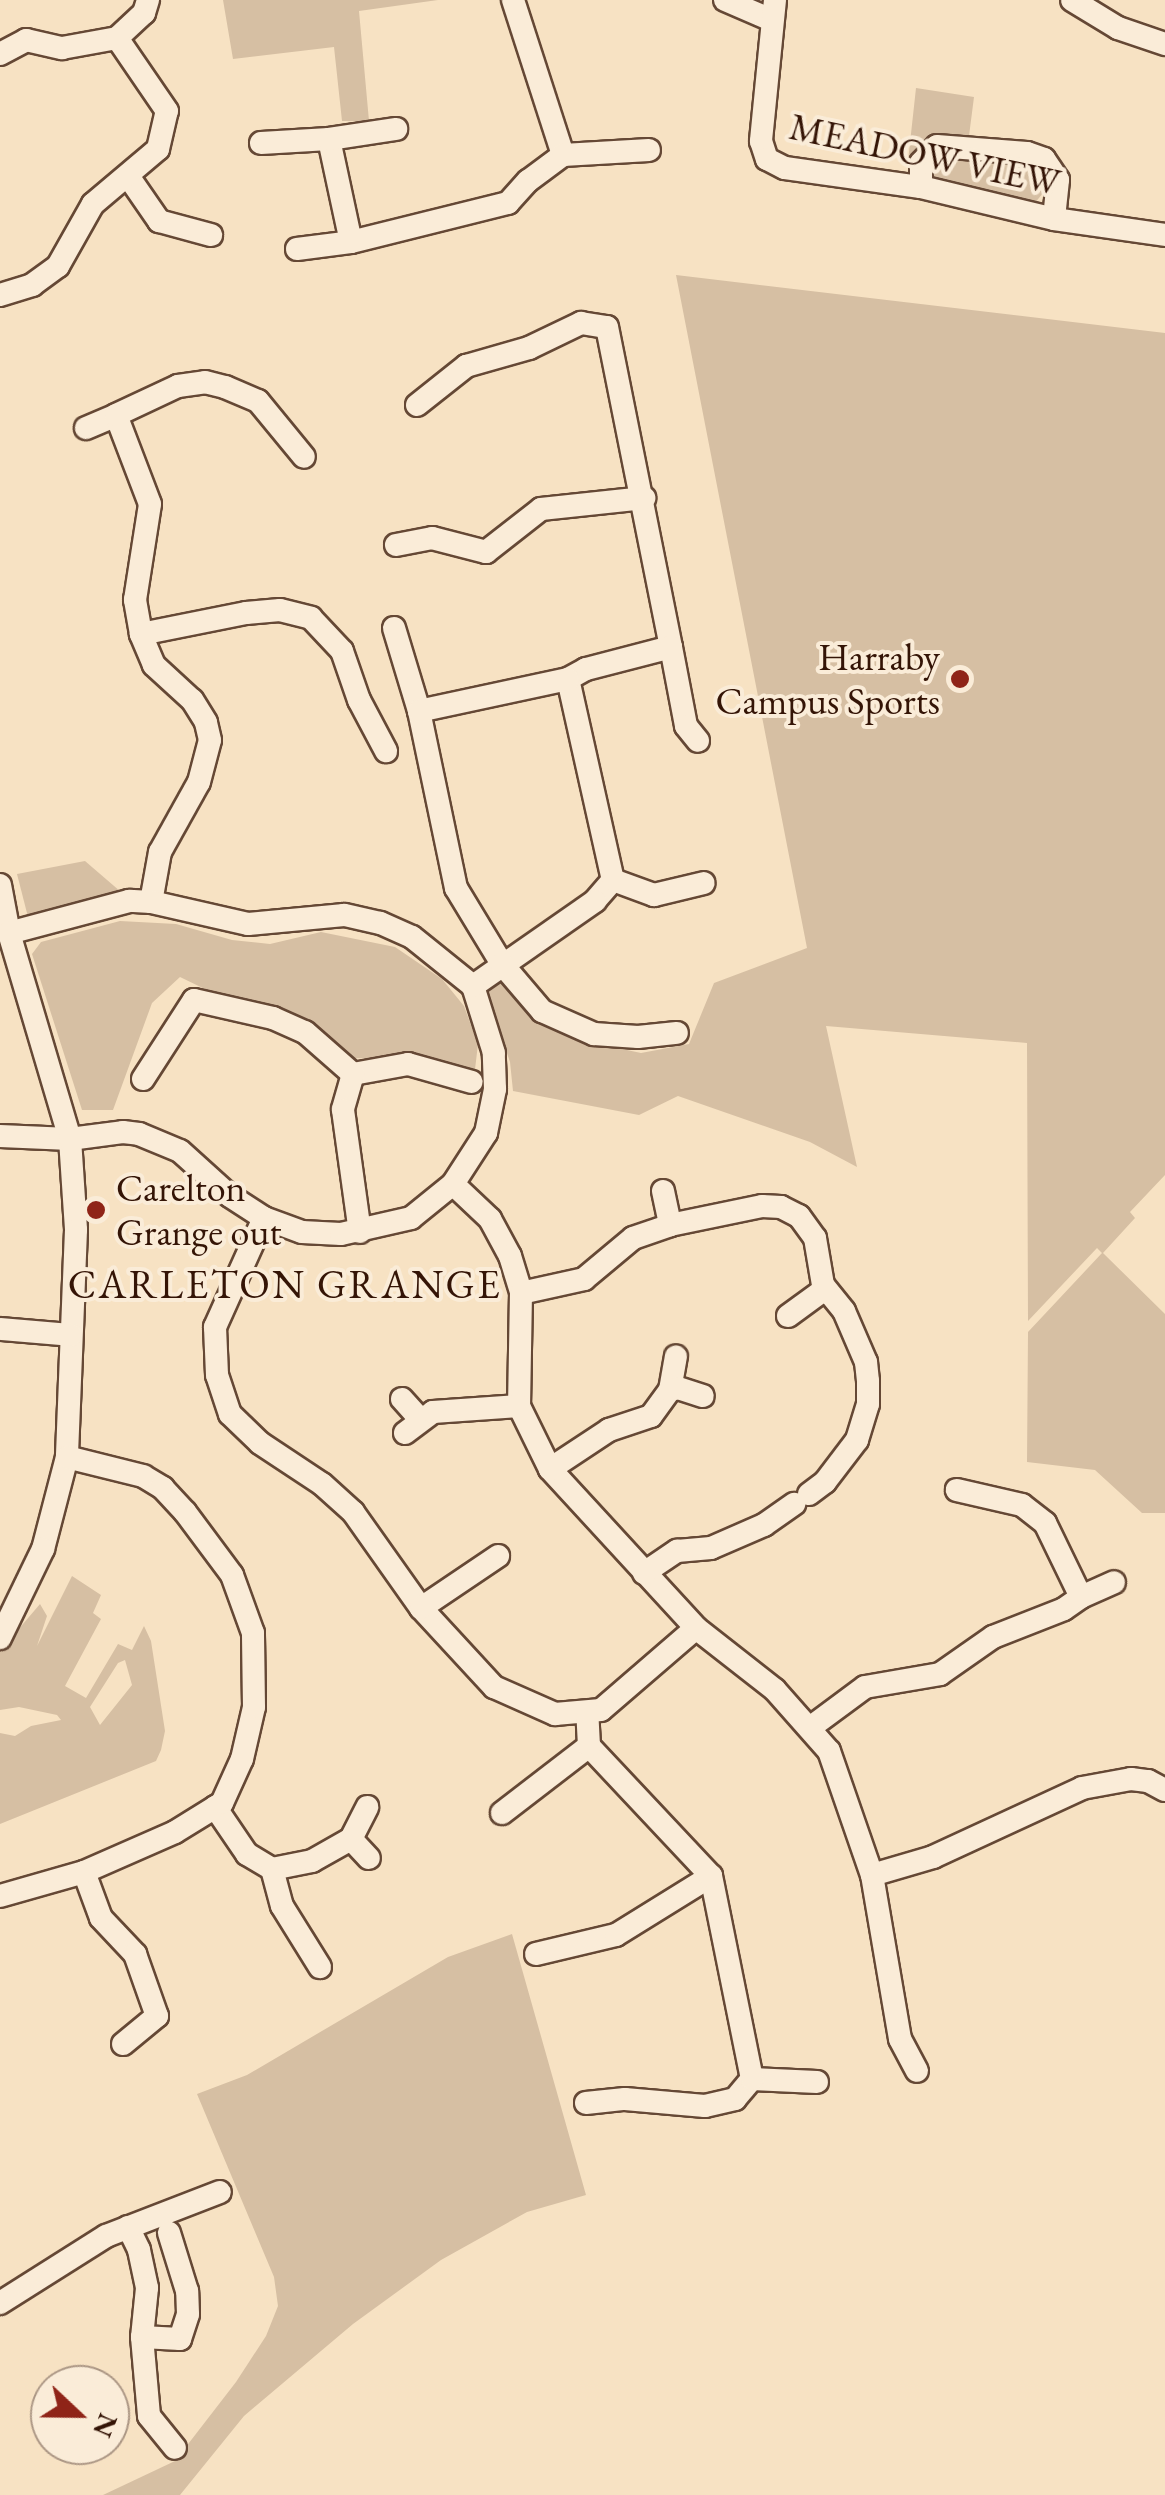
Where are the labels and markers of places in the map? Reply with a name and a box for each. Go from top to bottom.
place label: Harraby Campus Sports [716,634,940,724]
marker: Harraby Campus Sports [949,668,971,690]
place label: Carelton Grange out [116,1165,281,1254]
marker: Carelton Grange out [85,1199,107,1221]

